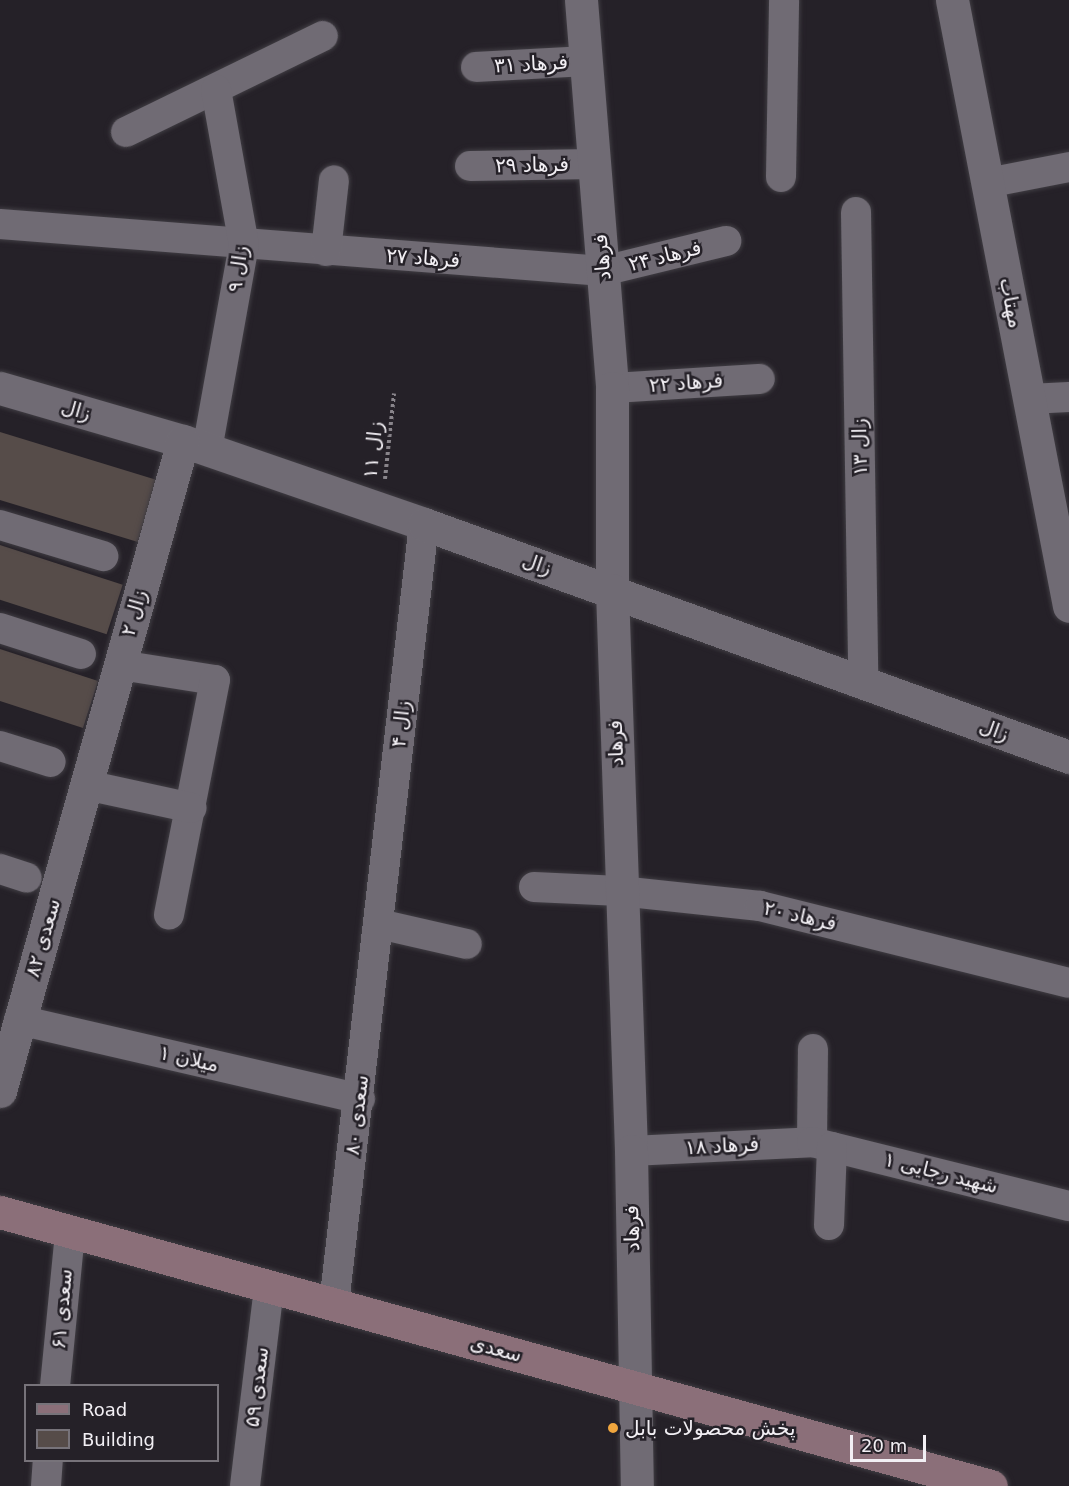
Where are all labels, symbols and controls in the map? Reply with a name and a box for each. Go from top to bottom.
street label: فرهاد ۳۱ [493,50,569,78]
street label: فرهاد ۲۹ [495,152,569,178]
street label: فرهاد [588,233,616,281]
street label: فرهاد ۲۴ [626,235,704,277]
street label: فرهاد ۲۷ [385,243,461,273]
street label: زال ۹ [223,244,253,294]
street label: مهتاب [994,276,1028,330]
street label: فرهاد ۲۲ [648,368,724,398]
street label: زال [58,394,94,426]
street label: زال ۱۳ [847,418,873,476]
street label: زال ۱۱ [358,420,388,480]
street label: زال [519,548,555,580]
street label: زال ۲ [116,587,152,639]
street label: زال ۴ [387,699,415,749]
street label: زال [976,714,1012,746]
street label: فرهاد [603,720,629,766]
street label: سعدی ۸۲ [20,896,66,980]
street label: فرهاد ۲۰ [761,896,839,936]
street label: میلان ۱ [157,1041,221,1077]
street label: سعدی ۸۰ [340,1074,374,1156]
street label: فرهاد ۱۸ [684,1132,760,1160]
street label: شهید رجایی ۱ [882,1147,1000,1199]
street label: فرهاد [620,1205,644,1251]
street label: سعدی ۶۱ [47,1268,77,1350]
street label: سعدی [468,1331,524,1367]
street label: سعدی ۵۹ [240,1346,274,1428]
legend [24,1384,219,1462]
text: Road [82,1399,127,1420]
place label: پخش محصولات بابل [625,1416,796,1440]
marker: پخش محصولات بابل [606,1421,620,1435]
scale bar [853,1423,930,1461]
text: Building [82,1429,155,1450]
text: 20 m [861,1435,907,1456]

